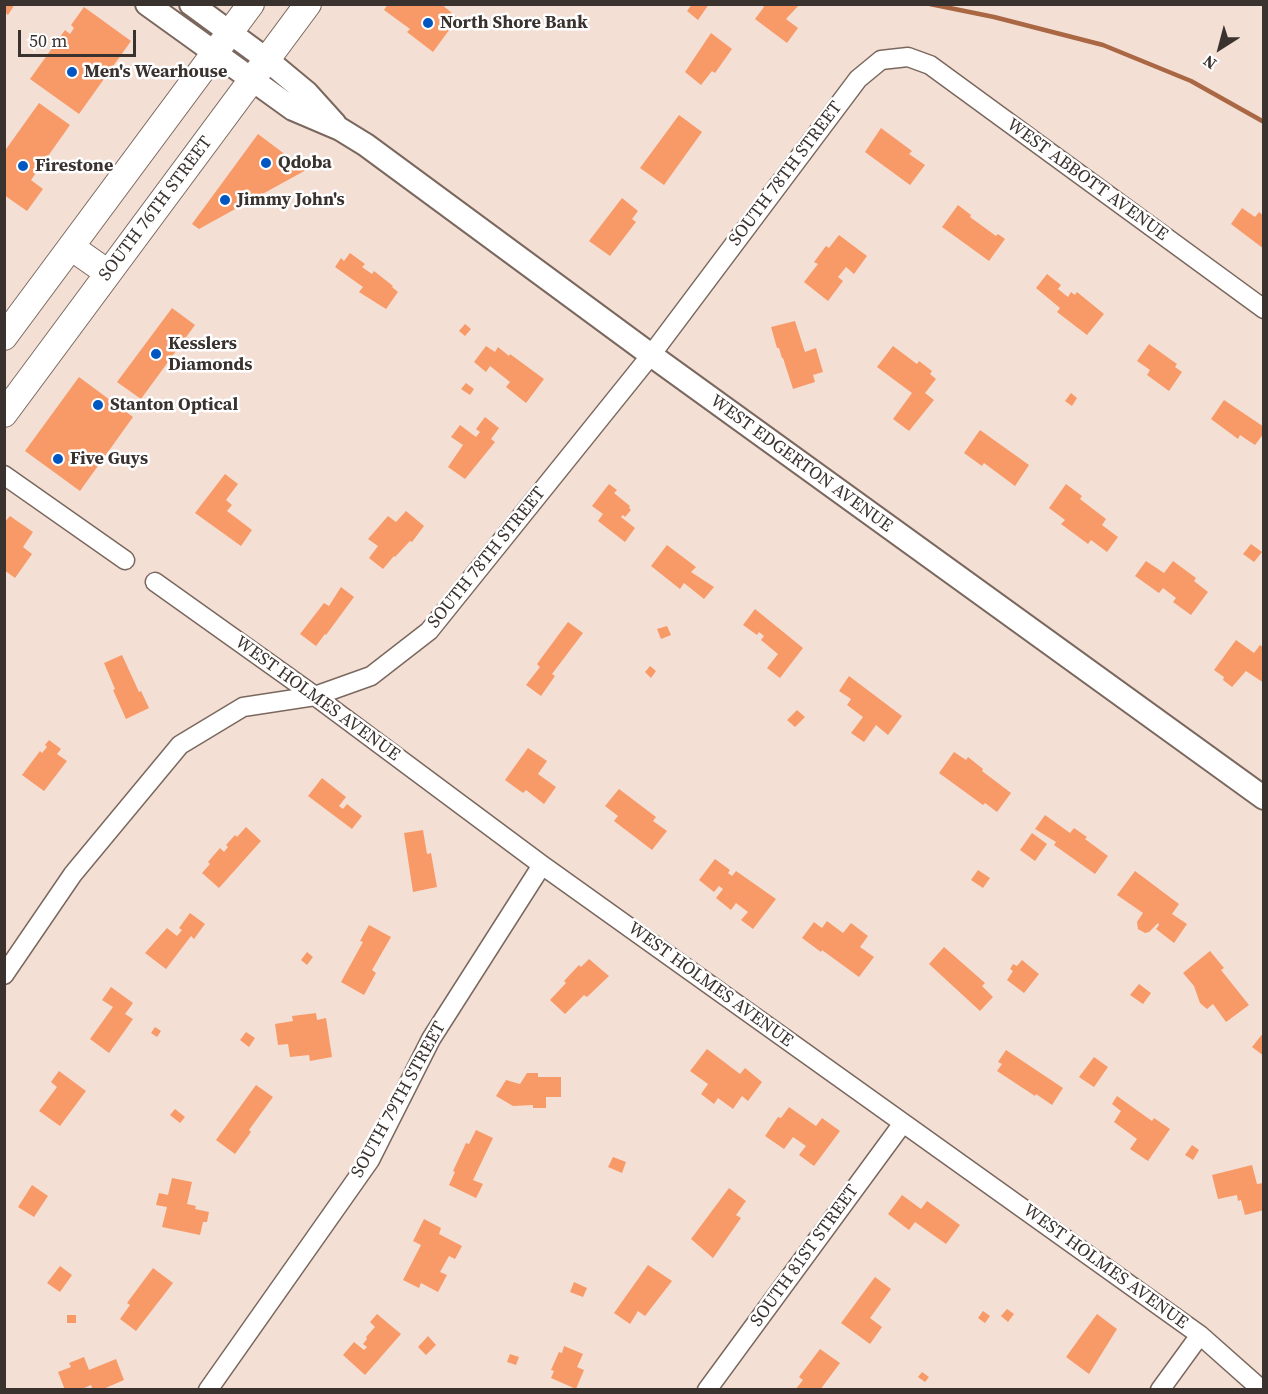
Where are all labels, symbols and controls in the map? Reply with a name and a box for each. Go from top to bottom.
place label: North Shore Bank [440,12,588,34]
marker: North Shore Bank [421,16,435,30]
scale bar [21,18,140,56]
north arrow [1190,18,1250,78]
text: 50 m [29,28,67,53]
text: N [1198,50,1221,75]
place label: Men's Wearhouse [84,61,227,83]
marker: Men's Wearhouse [65,65,79,79]
street label: SOUTH 78TH STREET [725,98,847,250]
street label: WEST ABBOTT AVENUE [1002,114,1172,246]
street label: SOUTH 76TH STREET [95,133,217,285]
place label: Qdoba [278,152,332,174]
place label: Firestone [35,155,113,177]
marker: Qdoba [259,156,273,170]
marker: Firestone [16,159,30,173]
place label: Jimmy John's [237,189,345,211]
marker: Jimmy John's [218,193,232,207]
place label: Kesslers Diamonds [168,333,252,376]
marker: Kesslers Diamonds [149,347,163,361]
street label: WEST EDGERTON AVENUE [706,391,896,537]
place label: Stanton Optical [110,394,238,416]
marker: Stanton Optical [91,398,105,412]
place label: Five Guys [70,448,148,470]
marker: Five Guys [51,452,65,466]
street label: SOUTH 78TH STREET [423,483,551,633]
street label: WEST HOLMES AVENUE [230,632,404,766]
street label: WEST HOLMES AVENUE [623,918,797,1052]
street label: SOUTH 79TH STREET [347,1018,451,1182]
street label: SOUTH 81ST STREET [746,1181,864,1331]
street label: WEST HOLMES AVENUE [1018,1200,1192,1334]

